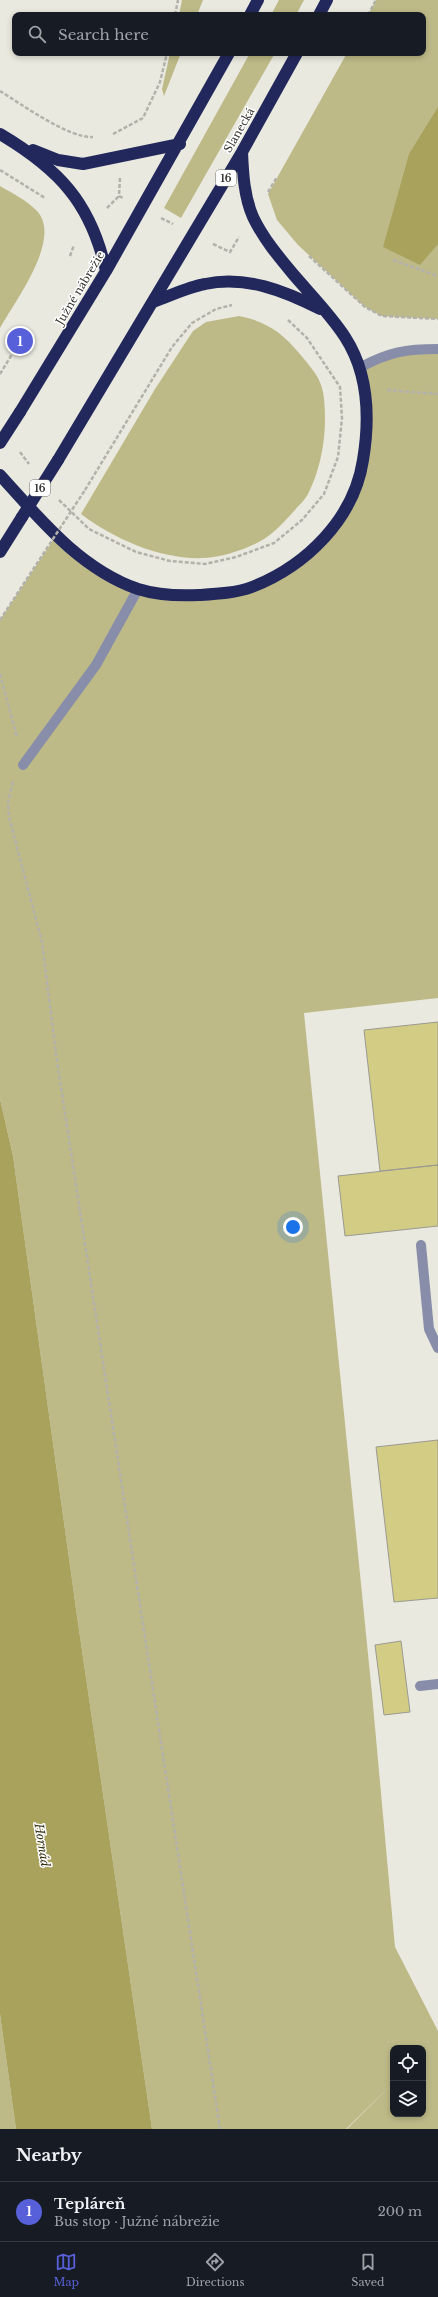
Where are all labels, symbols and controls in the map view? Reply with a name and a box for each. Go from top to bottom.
search box [12,12,426,56]
icon: search [26,23,48,45]
text: Search here [58,25,149,44]
street label: Slanecká [221,104,258,155]
road number: 16 [216,170,236,186]
street label: Južné nábrežie [52,249,107,329]
pin: 1 [7,326,33,356]
road number: 16 [30,480,50,496]
your location [283,1217,303,1237]
water label: Hornád [32,1821,53,1869]
map controls [390,2045,426,2117]
button: locate [390,2045,426,2081]
button: layers [390,2081,426,2117]
text: Nearby [16,2145,82,2166]
text: Tepláreň [54,2194,125,2213]
text: 1 [26,2203,32,2220]
text: 200 m [378,2203,422,2220]
text: Bus stop · Južné nábrežie [54,2213,220,2230]
tab: Map [53,2251,79,2289]
tab: Directions [186,2251,244,2289]
tab: Saved [351,2251,385,2289]

